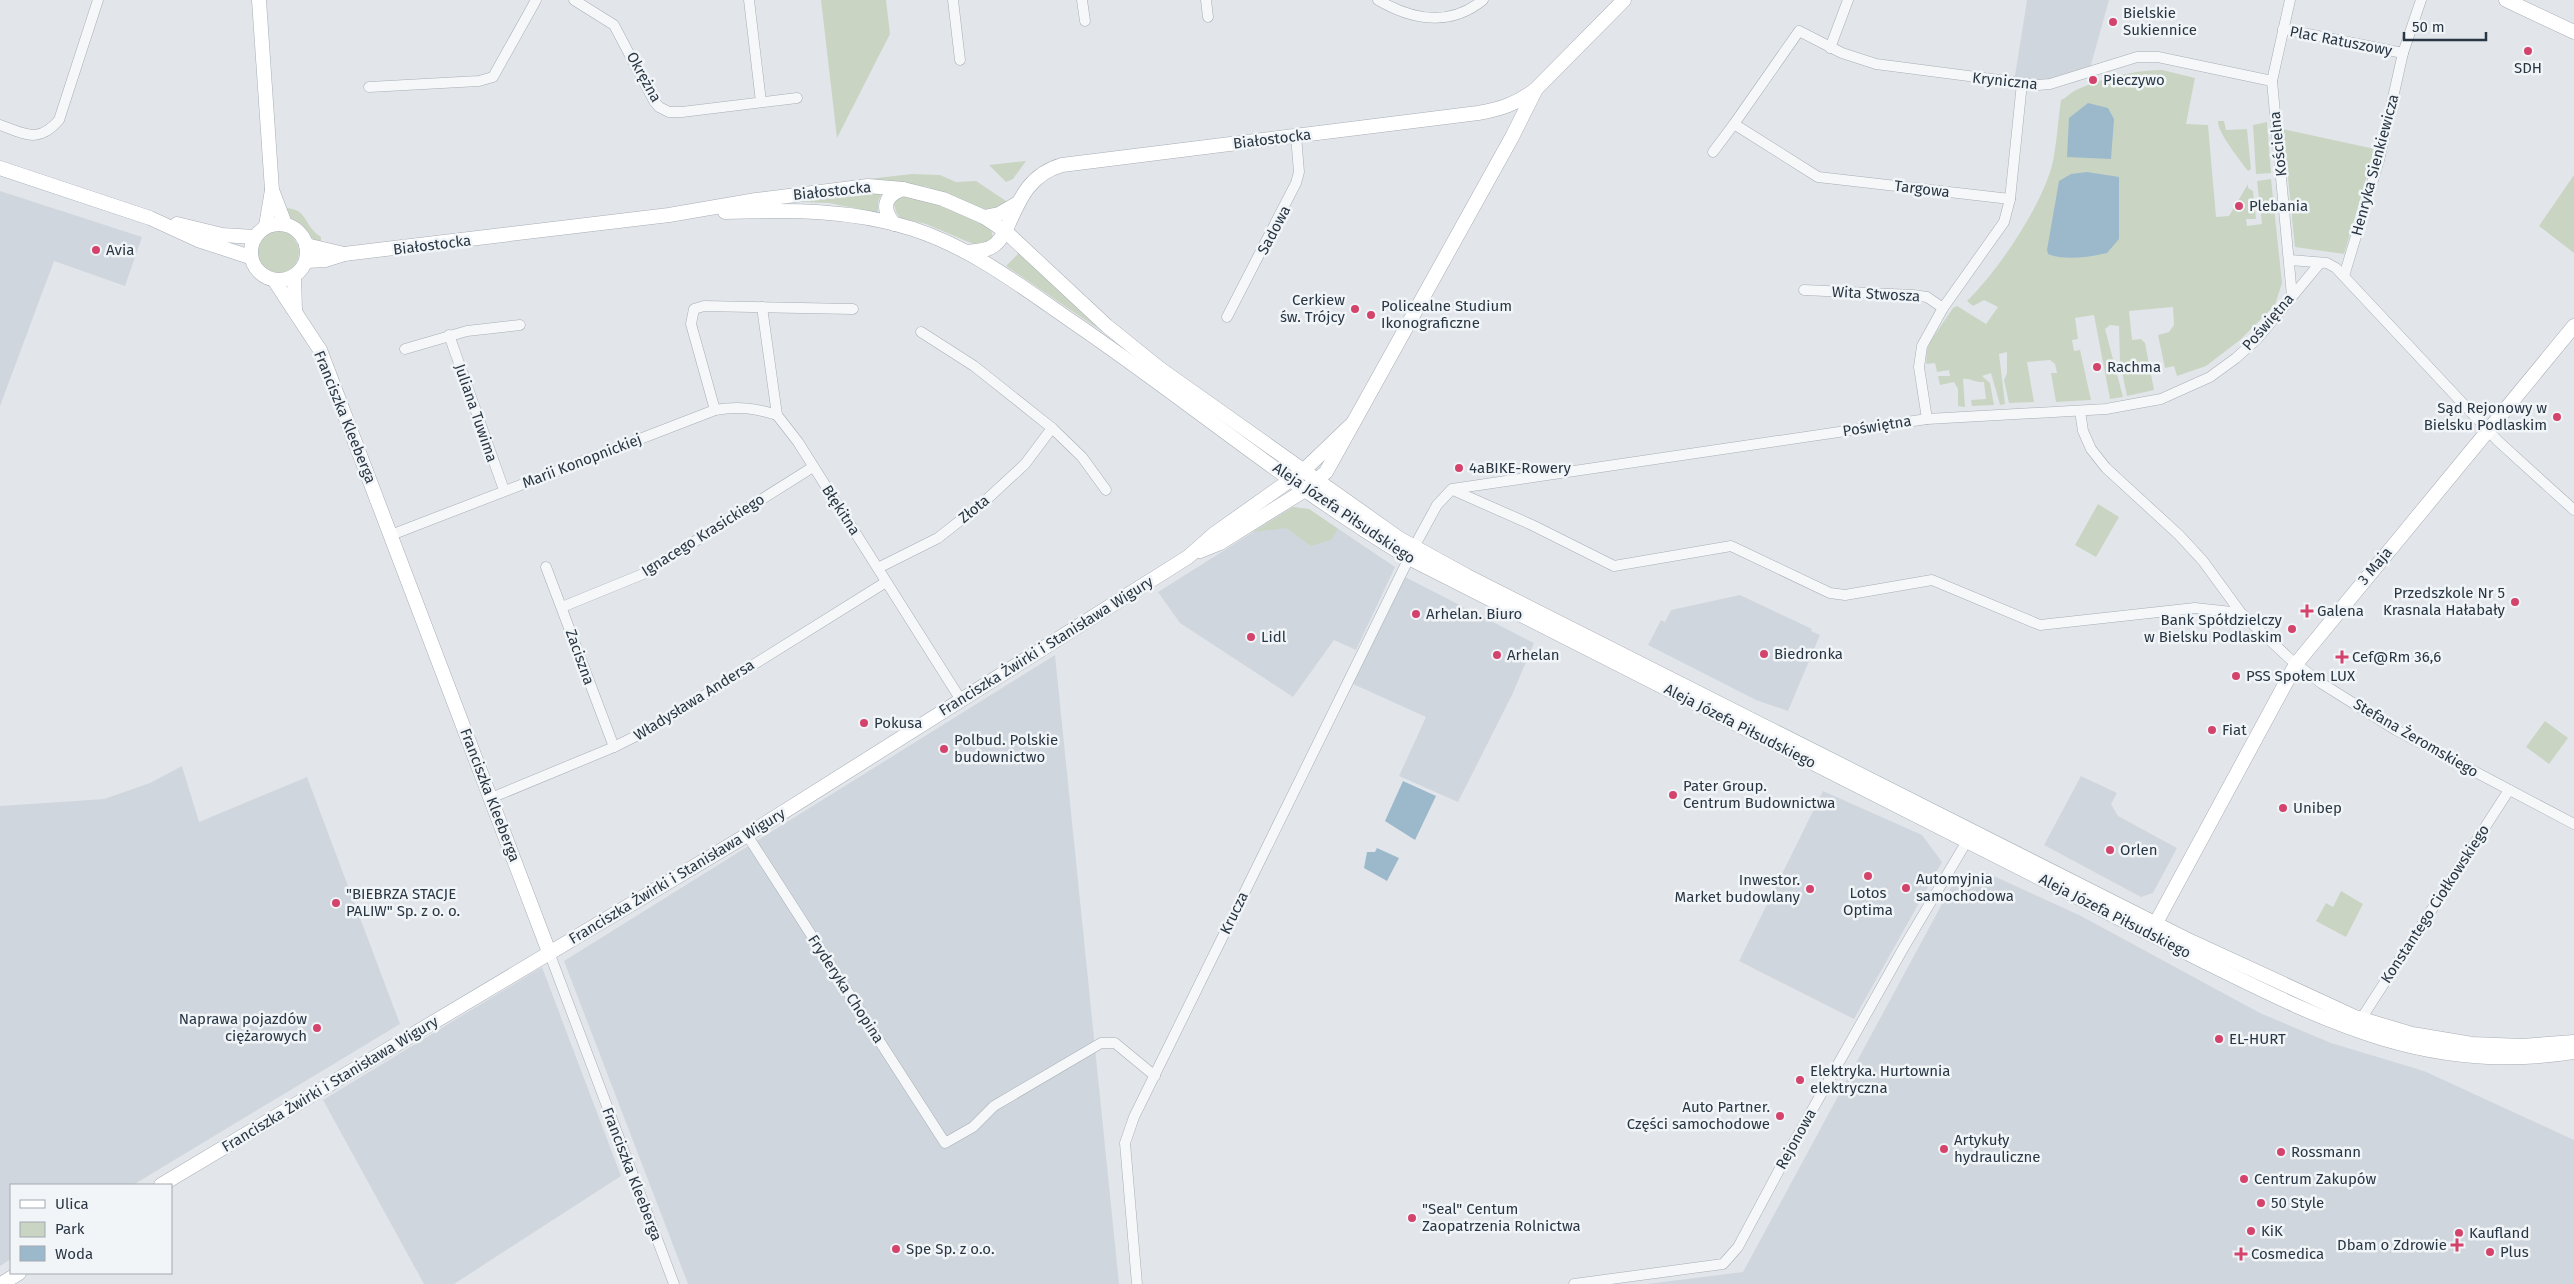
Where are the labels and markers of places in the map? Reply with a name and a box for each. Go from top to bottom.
place label: Bielskie Sukiennice [2123,4,2197,39]
marker: Bielskie Sukiennice [2107,16,2119,28]
marker: SDH [2522,45,2534,57]
place label: SDH [2514,59,2542,77]
place label: Pieczywo [2103,71,2165,89]
marker: Pieczywo [2087,74,2099,86]
place label: Plebania [2249,197,2308,215]
marker: Plebania [2233,200,2245,212]
place label: Avia [106,241,134,259]
marker: Avia [90,244,102,256]
place label: Cerkiew św. Trójcy [1280,291,1346,326]
place label: Policealne Studium Ikonograficzne [1381,297,1512,332]
marker: Cerkiew św. Trójcy [1349,303,1361,315]
marker: Policealne Studium Ikonograficzne [1365,309,1377,321]
place label: Rachma [2107,358,2161,376]
marker: Rachma [2091,361,2103,373]
place label: Sąd Rejonowy w Bielsku Podlaskim [2424,399,2547,434]
marker: Sąd Rejonowy w Bielsku Podlaskim [2551,411,2563,423]
place label: 4aBIKE-Rowery [1469,459,1572,477]
marker: 4aBIKE-Rowery [1453,462,1465,474]
place label: Przedszkole Nr 5 Krasnala Hałabały [2383,584,2506,619]
marker: Przedszkole Nr 5 Krasnala Hałabały [2509,596,2521,608]
place label: Galena [2317,602,2364,620]
place label: Arhelan. Biuro [1426,605,1522,623]
marker: Galena [2301,605,2313,617]
marker: Arhelan. Biuro [1410,608,1422,620]
place label: Bank Spółdzielczy w Bielsku Podlaskim [2144,611,2283,646]
marker: Bank Spółdzielczy w Bielsku Podlaskim [2286,623,2298,635]
place label: Lidl [1261,628,1287,646]
marker: Lidl [1245,631,1257,643]
place label: Biedronka [1774,645,1843,663]
place label: Arhelan [1507,646,1560,664]
marker: Biedronka [1758,648,1770,660]
place label: Cef@Rm 36,6 [2352,648,2441,666]
marker: Arhelan [1491,649,1503,661]
marker: Cef@Rm 36,6 [2336,651,2348,663]
place label: PSS Społem LUX [2246,667,2356,685]
marker: PSS Społem LUX [2230,670,2242,682]
place label: Pokusa [874,714,922,732]
marker: Pokusa [858,717,870,729]
place label: Fiat [2222,721,2247,739]
marker: Fiat [2206,724,2218,736]
place label: Polbud. Polskie budownictwo [954,731,1058,766]
marker: Polbud. Polskie budownictwo [938,743,950,755]
place label: Pater Group. Centrum Budownictwa [1683,777,1836,812]
marker: Pater Group. Centrum Budownictwa [1667,789,1679,801]
place label: Unibep [2293,799,2342,817]
marker: Unibep [2277,802,2289,814]
place label: Orlen [2120,841,2157,859]
marker: Orlen [2104,844,2116,856]
marker: Lotos Optima [1862,870,1874,882]
place label: Automyjnia samochodowa [1916,870,2014,905]
place label: Inwestor. Market budowlany [1675,871,1801,906]
marker: Automyjnia samochodowa [1900,882,1912,894]
marker: Inwestor. Market budowlany [1804,883,1816,895]
place label: Lotos Optima [1843,884,1893,919]
place label: "BIEBRZA STACJE PALIW" Sp. z o. o. [346,885,460,920]
marker: "BIEBRZA STACJE PALIW" Sp. z o. o. [330,897,342,909]
place label: Naprawa pojazdów ciężarowych [179,1010,307,1045]
marker: Naprawa pojazdów ciężarowych [311,1022,323,1034]
place label: EL-HURT [2229,1030,2286,1048]
marker: EL-HURT [2213,1033,2225,1045]
place label: Elektryka. Hurtownia elektryczna [1810,1062,1950,1097]
marker: Elektryka. Hurtownia elektryczna [1794,1074,1806,1086]
place label: Auto Partner. Części samochodowe [1627,1098,1770,1133]
marker: Auto Partner. Części samochodowe [1774,1110,1786,1122]
place label: Artykuły hydrauliczne [1954,1131,2040,1166]
marker: Artykuły hydrauliczne [1938,1143,1950,1155]
place label: Rossmann [2291,1143,2361,1161]
marker: Rossmann [2275,1146,2287,1158]
place label: Centrum Zakupów [2254,1170,2377,1188]
marker: Centrum Zakupów [2238,1173,2250,1185]
place label: 50 Style [2271,1194,2324,1212]
marker: 50 Style [2255,1197,2267,1209]
place label: "Seal" Centum Zaopatrzenia Rolnictwa [1422,1200,1581,1235]
marker: "Seal" Centum Zaopatrzenia Rolnictwa [1406,1212,1418,1224]
place label: KiK [2261,1222,2283,1240]
place label: Kaufland [2469,1224,2529,1242]
marker: KiK [2245,1225,2257,1237]
marker: Kaufland [2453,1227,2465,1239]
place label: Dbam o Zdrowie [2337,1236,2447,1254]
marker: Dbam o Zdrowie [2451,1239,2463,1251]
place label: Spe Sp. z o.o. [906,1240,995,1258]
marker: Spe Sp. z o.o. [890,1243,902,1255]
place label: Plus [2500,1243,2529,1261]
place label: Cosmedica [2251,1245,2324,1263]
marker: Plus [2484,1246,2496,1258]
marker: Cosmedica [2235,1248,2247,1260]

